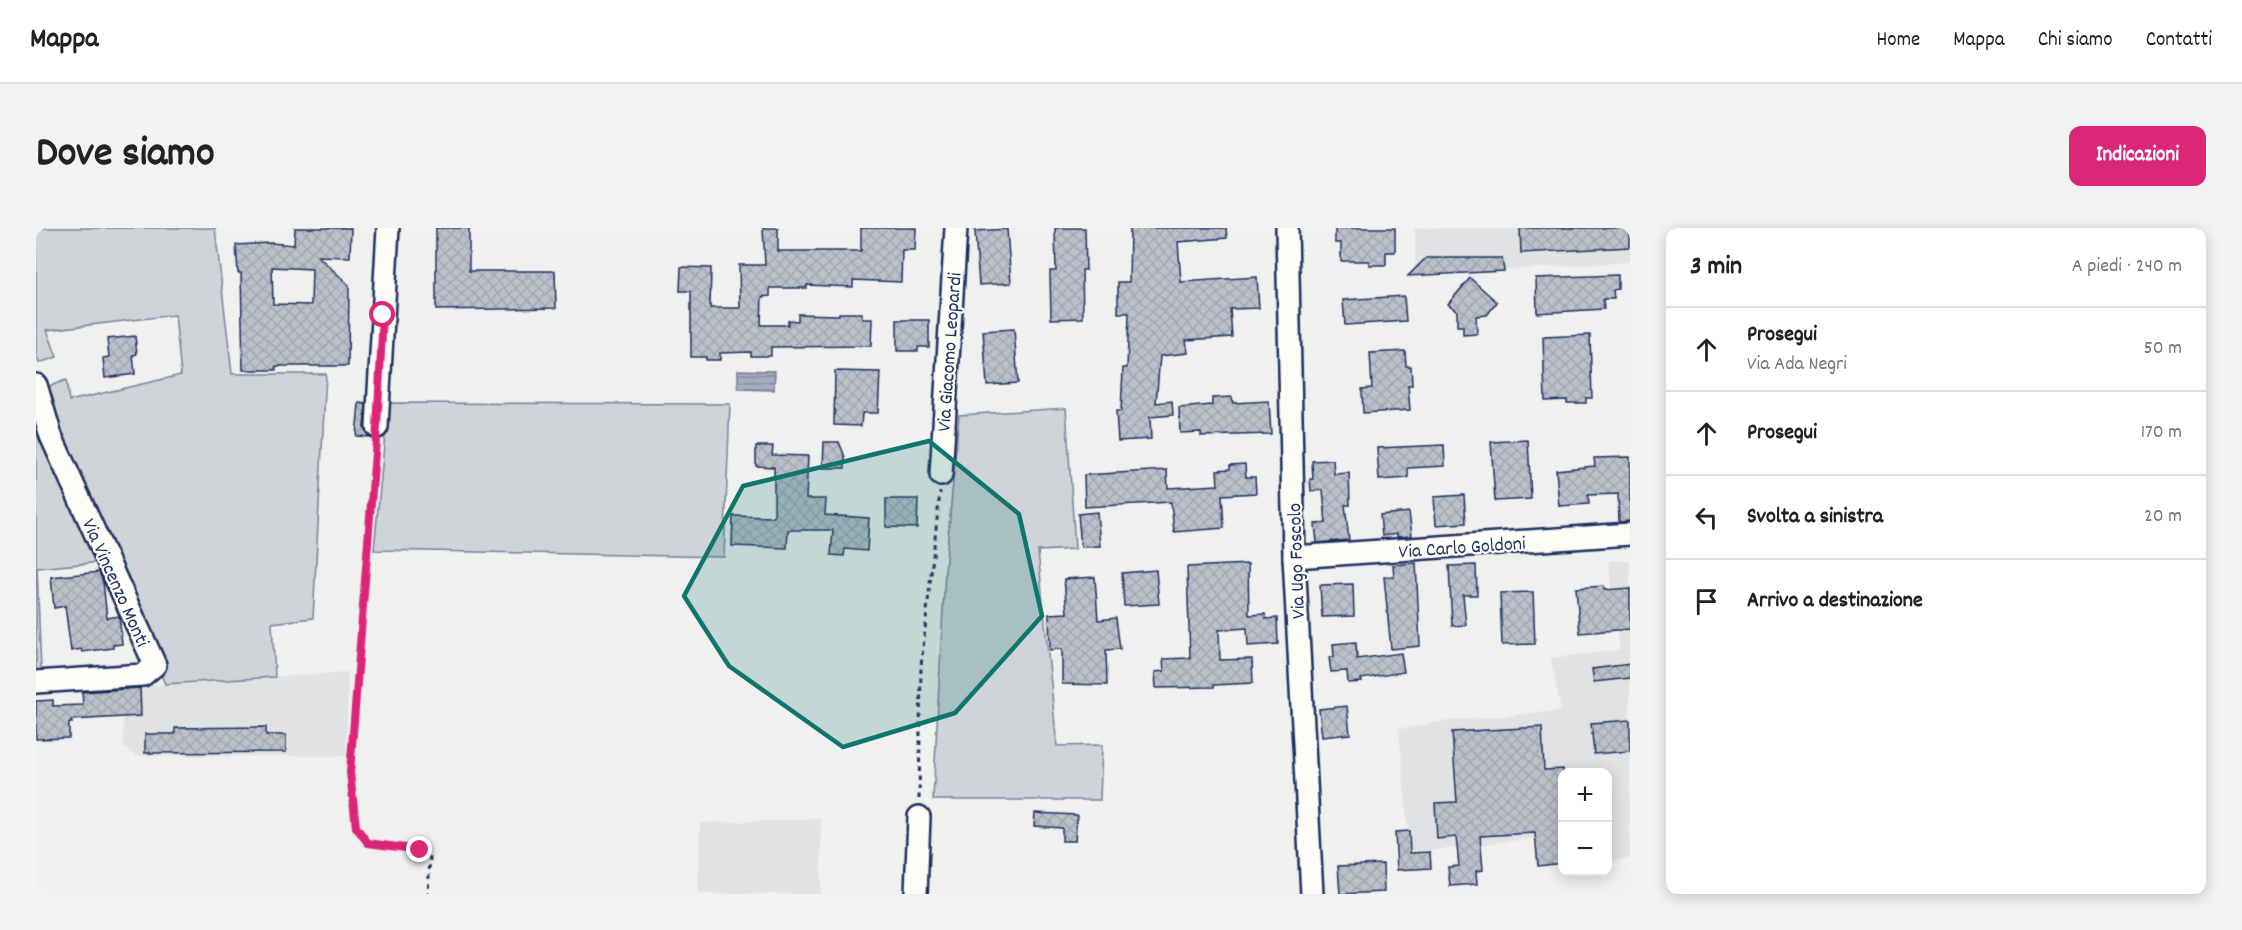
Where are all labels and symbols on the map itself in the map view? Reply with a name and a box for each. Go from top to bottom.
street label: Via Giacomo Leopardi [931,271,971,433]
route start [369,301,395,327]
street label: Via Ugo Foscolo [1282,502,1314,619]
street label: Via Vincenzo Monti [73,515,155,652]
street label: Via Carlo Goldoni [1398,531,1527,567]
route end [406,836,432,862]

